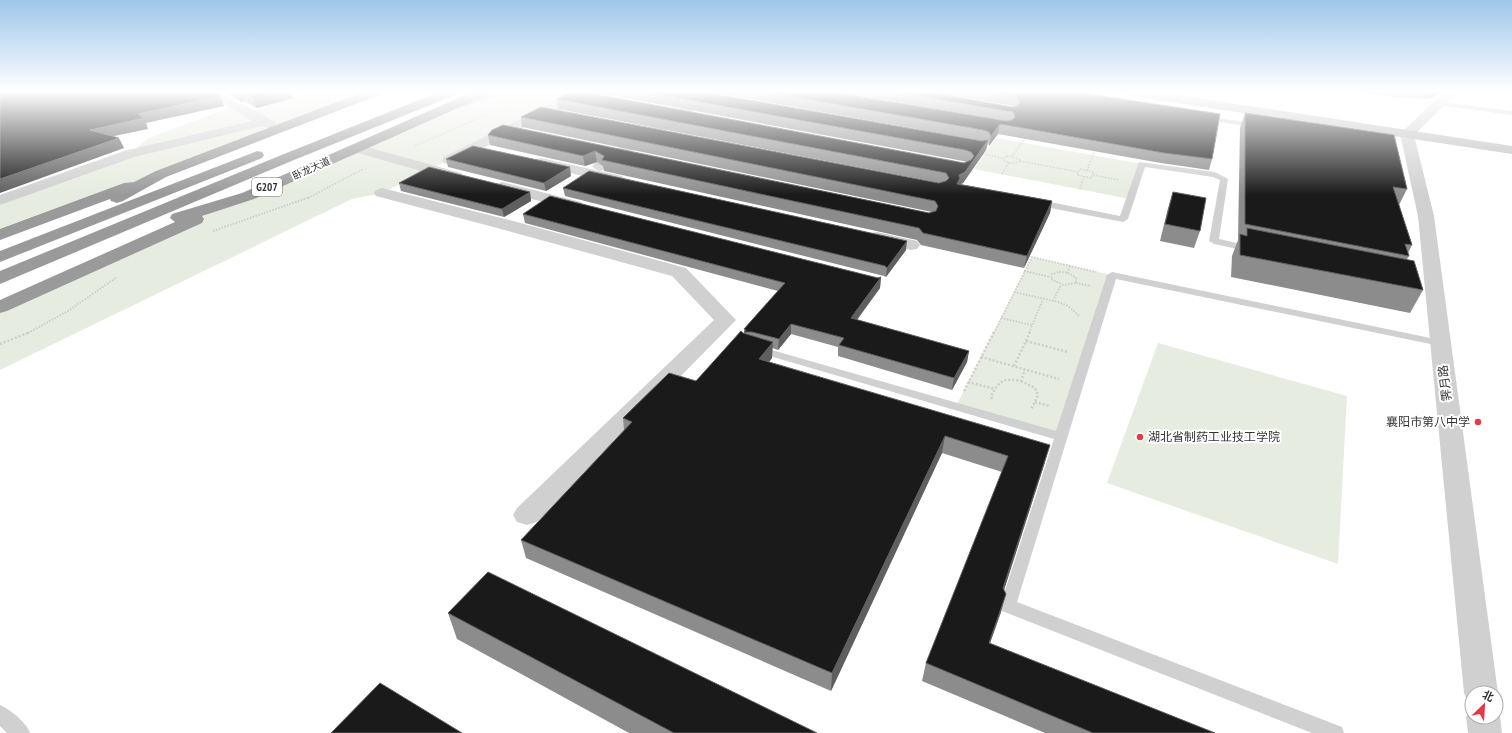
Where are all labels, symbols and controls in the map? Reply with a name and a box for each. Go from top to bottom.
street label: 卧龙大道 [290,154,332,183]
road number: G207 [252,178,282,196]
street label: 霁月路 [1435,364,1454,402]
place label: 襄阳市第八中学 [1386,414,1470,429]
marker: 襄阳市第八中学 [1473,417,1483,427]
place label: 湖北省制药工业技工学院 [1148,429,1280,444]
marker: 湖北省制药工业技工学院 [1135,432,1145,442]
north arrow [1464,685,1504,725]
text: 北 [1480,687,1496,705]

